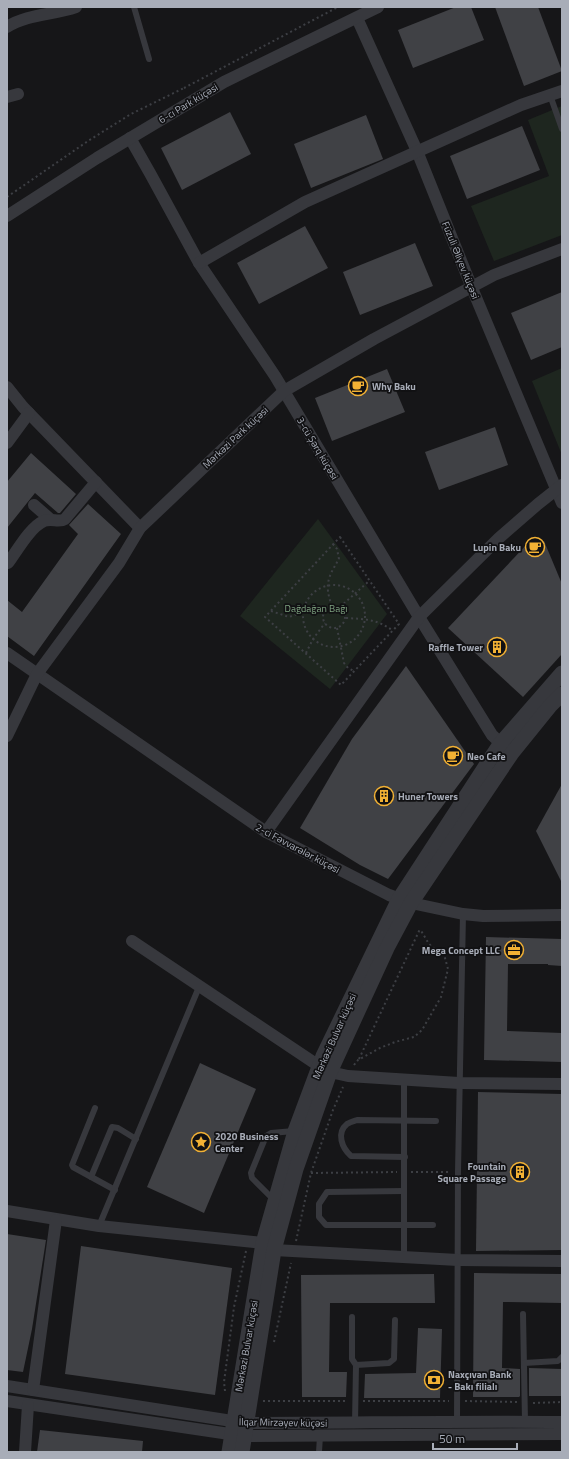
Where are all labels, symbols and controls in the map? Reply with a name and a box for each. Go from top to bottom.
street label: 6-cı Park küçəsi [156,80,221,127]
street label: Füzuli Əliyev küçəsi [438,219,483,301]
cafe icon: Why Baku [347,375,369,397]
place label: Why Baku [372,379,416,394]
street label: Mərkəzi Park küçəsi [199,403,272,472]
street label: 3-cü Şərq küçəsi [293,414,342,482]
cafe icon: Lupin Baku [524,536,546,558]
place label: Lupin Baku [473,540,521,555]
park label: Dağdağan Bağı [284,601,348,616]
building icon: Raffle Tower [486,636,508,658]
place label: Raffle Tower [428,640,483,655]
cafe icon: Neo Cafe [442,745,464,767]
place label: Neo Cafe [467,749,506,764]
building icon: Huner Towers [373,785,395,807]
place label: Huner Towers [398,789,458,804]
street label: 2-ci Fəvvarələr küçəsi [253,820,343,877]
office icon: Mega Concept LLC [503,939,525,961]
place label: Mega Concept LLC [422,943,501,958]
street label: Mərkəzi Bulvar küçəsi [309,991,360,1082]
place label: 2020 Business Center [215,1129,279,1156]
place icon: 2020 Business Center [190,1131,212,1153]
place label: Fountain Square Passage [438,1159,506,1186]
building icon: Fountain Square Passage [509,1161,531,1183]
street label: Mərkəzi Bulvar küçəsi [231,1299,262,1393]
place label: Naxçıvan Bank - Bakı filialı [448,1367,512,1394]
bank icon: Naxçıvan Bank - Bakı filialı [423,1369,445,1391]
street label: İlqar Mirzəyev küçəsi [239,1414,327,1431]
scale bar [433,1425,517,1451]
text: 50 m [439,1429,465,1448]

